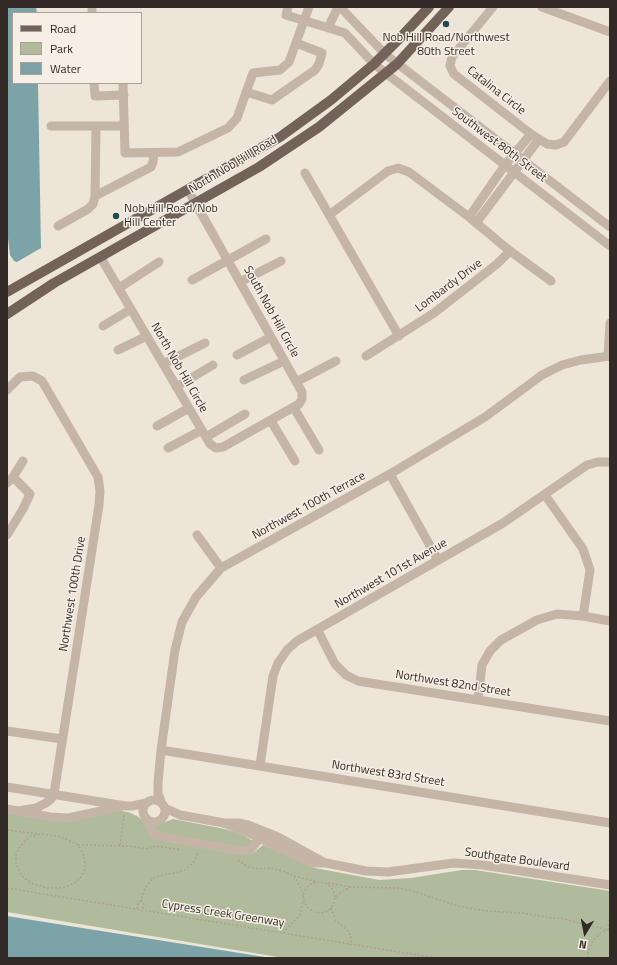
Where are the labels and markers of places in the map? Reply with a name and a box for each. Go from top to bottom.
marker: Nob Hill Road/Northwest 80th Street [441,19,451,29]
place label: Nob Hill Road/Northwest 80th Street [382,31,510,59]
place label: Nob Hill Road/Nob Hill Center [124,202,218,230]
marker: Nob Hill Road/Nob Hill Center [111,211,121,221]

